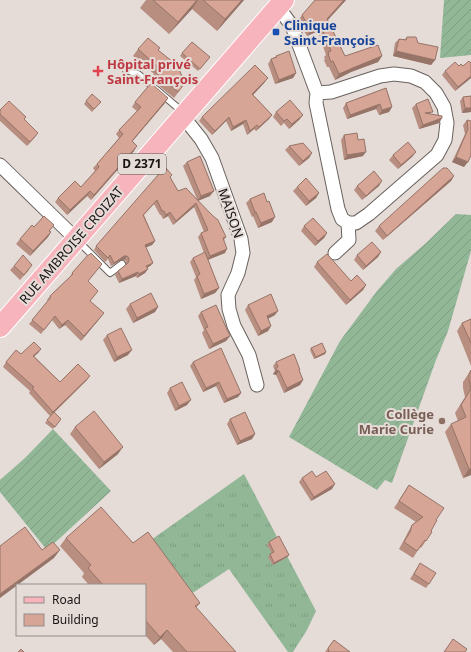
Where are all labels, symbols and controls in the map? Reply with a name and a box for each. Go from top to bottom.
place label: Clinique Saint-François [284,16,375,49]
marker: Clinique Saint-François [271,27,281,37]
place label: Hôpital privé Saint-François [107,55,198,88]
marker: Hôpital privé Saint-François [92,65,104,77]
road number: D 2371 [118,154,166,174]
street label: RUE AMBROISE CROIZAT [15,182,128,308]
street label: MAISON [214,186,248,240]
place label: Collège Marie Curie [359,405,434,438]
marker: Collège Marie Curie [437,416,447,426]
legend [16,584,146,636]
text: Road [52,591,81,608]
text: Building [52,611,99,628]

